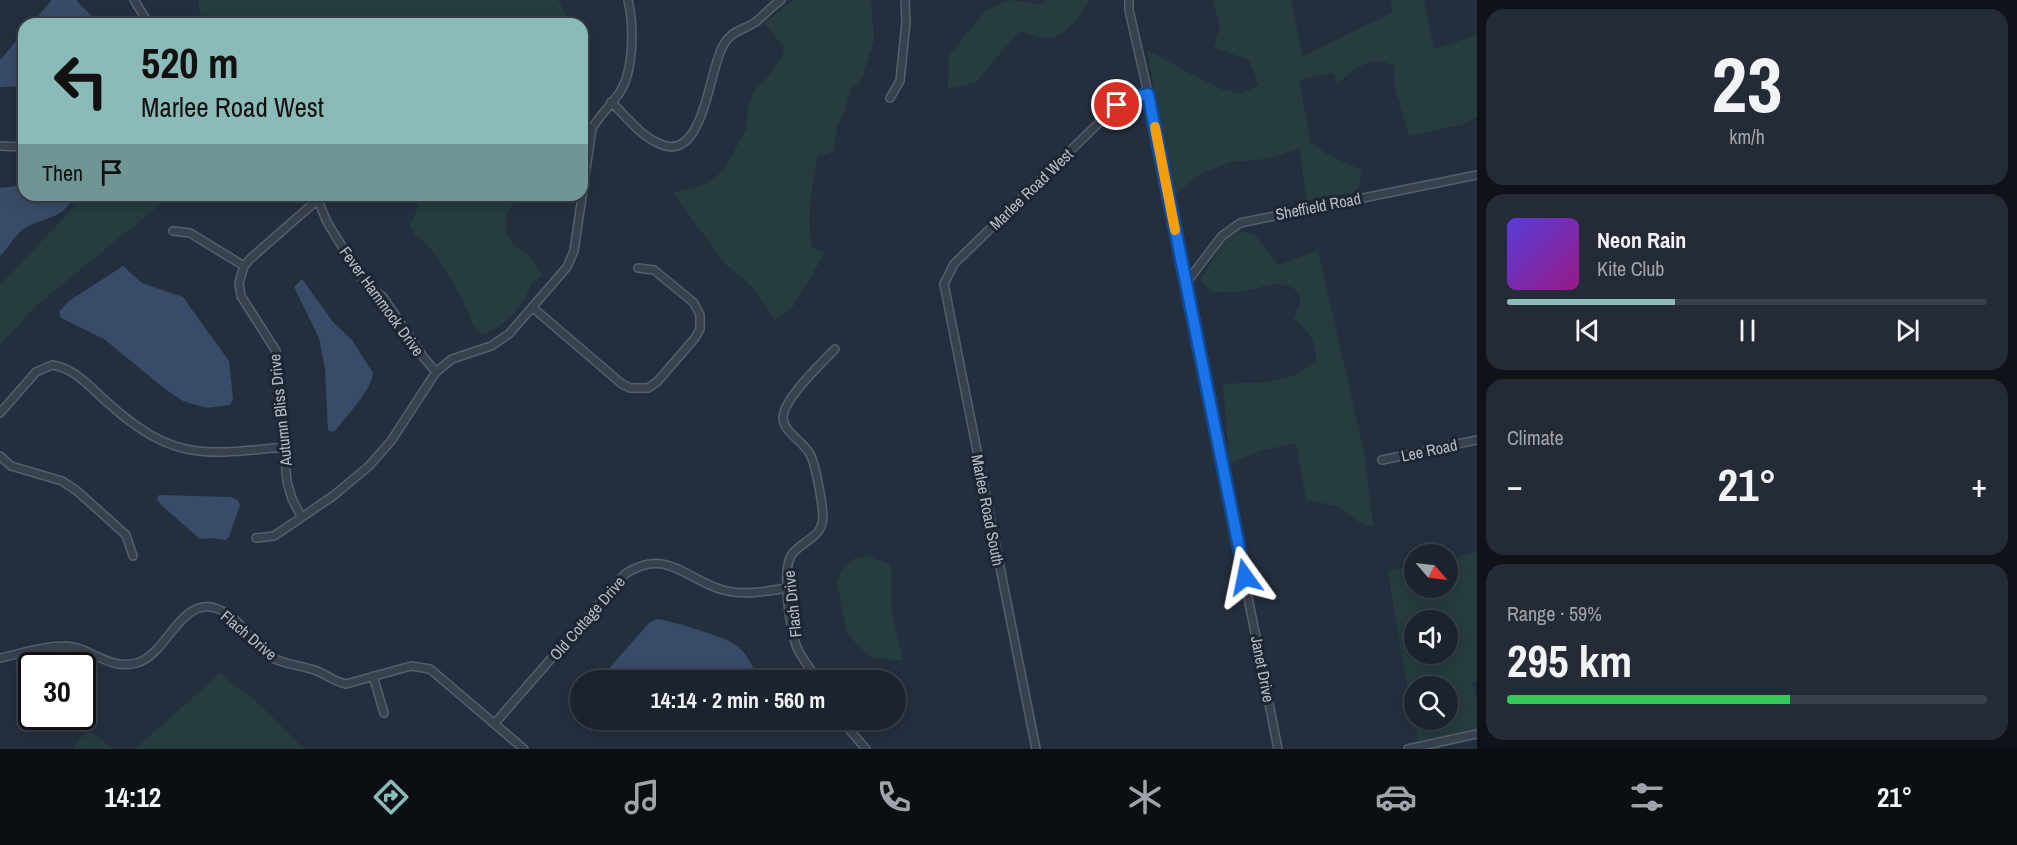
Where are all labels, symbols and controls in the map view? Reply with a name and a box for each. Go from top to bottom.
text: 23 [1711,31,1783,136]
text: 520 m [141,35,239,91]
icon: left [42,42,120,120]
pin [1091,79,1142,130]
icon: arrive [1100,88,1133,121]
text: Marlee Road West [141,89,324,125]
text: km/h [1729,123,1765,150]
street label: Marlee Road West [984,143,1078,235]
icon: arrive [95,156,128,189]
text: Then [42,158,83,188]
street label: Sheffield Road [1273,187,1363,225]
text: Neon Rain [1597,225,1686,255]
street label: Fever Hammock Drive [335,242,429,360]
text: Kite Club [1597,255,1664,282]
icon: previous [1571,314,1604,347]
icon: pause [1731,314,1764,347]
icon: next [1891,314,1924,347]
street label: Autumn Bliss Drive [263,353,297,468]
text: Climate [1507,424,1564,451]
street label: Lee Road [1399,433,1459,467]
street label: Marlee Road South [966,452,1010,568]
text: 21° [1717,454,1777,515]
text: − [1507,463,1523,507]
text: + [1971,463,1987,507]
north arrow [1404,544,1458,598]
map controls [1404,544,1458,730]
position arrow [1213,545,1277,609]
street label: Flach Drive [778,569,806,639]
street label: Old Cottage Drive [544,571,630,665]
text: Range · 59% [1507,600,1602,627]
street label: Flach Drive [216,605,282,665]
button: sound [1404,610,1458,664]
text: 295 km [1507,630,1632,691]
street label: Janet Drive [1246,634,1280,704]
speed limit sign: 30 [18,652,96,730]
button: search [1404,676,1458,730]
text: 14:14 · 2 min · 560 m [651,685,825,715]
icon: directions [370,776,412,818]
icon: music [621,776,663,818]
icon: phone [873,776,915,818]
icon: climate [1124,776,1166,818]
icon: car [1375,776,1417,818]
icon: filters [1626,776,1668,818]
text: 14:12 [105,779,161,815]
text: 21° [1877,779,1912,815]

